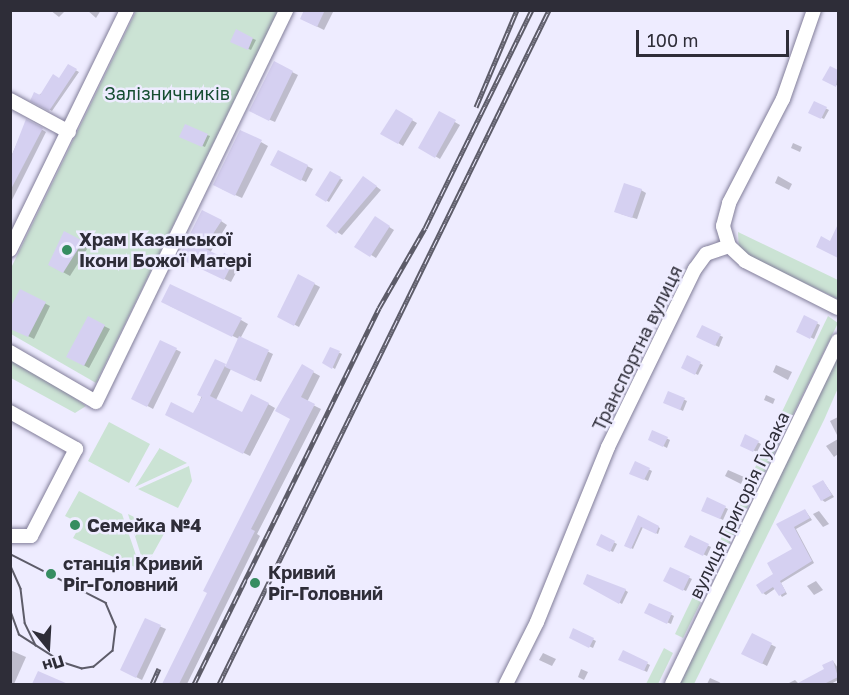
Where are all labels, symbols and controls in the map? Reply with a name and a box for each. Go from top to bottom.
scale bar [639,18,792,56]
text: 100 m [647,29,698,51]
park label: Залізничників [104,82,230,104]
place label: Храм Казанської Ікони Божої Матері [79,229,252,272]
marker: Храм Казанської Ікони Божої Матері [60,243,74,257]
street label: Транспортна вулиця [588,262,686,434]
street label: вулиця Григорія Гусака [684,408,794,602]
place label: Семейка №4 [87,514,201,536]
marker: Семейка №4 [68,518,82,532]
place label: станція Кривий Ріг-Головний [63,553,203,596]
place label: Кривий Ріг-Головний [268,562,383,604]
marker: станція Кривий Ріг-Головний [44,567,58,581]
marker: Кривий Ріг-Головний [246,574,264,592]
north arrow [18,617,78,677]
text: Пн [40,651,67,677]

